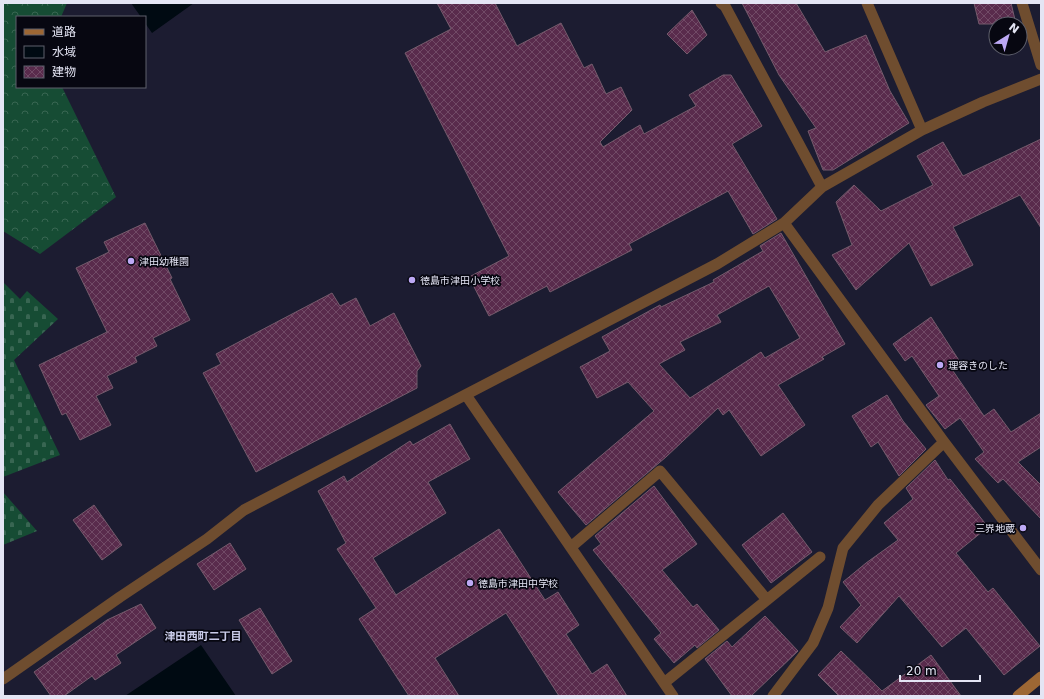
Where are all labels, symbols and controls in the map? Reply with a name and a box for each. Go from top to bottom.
legend [16,16,146,88]
north arrow [988,16,1028,56]
text: N [1006,20,1021,36]
text: 道路 [52,25,76,39]
text: 水域 [52,45,76,59]
text: 建物 [52,65,76,79]
marker: 津田幼稚園 [126,256,136,266]
place label: 津田幼稚園 [139,256,189,267]
marker: 徳島市津田小学校 [407,275,417,285]
place label: 徳島市津田小学校 [420,275,500,286]
marker: 理容きのした [935,360,945,370]
place label: 理容きのした [948,360,1008,371]
place label: 三界地蔵 [975,523,1015,534]
marker: 三界地蔵 [1018,523,1028,533]
marker: 徳島市津田中学校 [465,578,475,588]
place label: 徳島市津田中学校 [478,578,558,589]
district label: 津田西町二丁目 [165,630,242,643]
scale bar [900,657,980,683]
text: 20 m [906,664,937,678]

